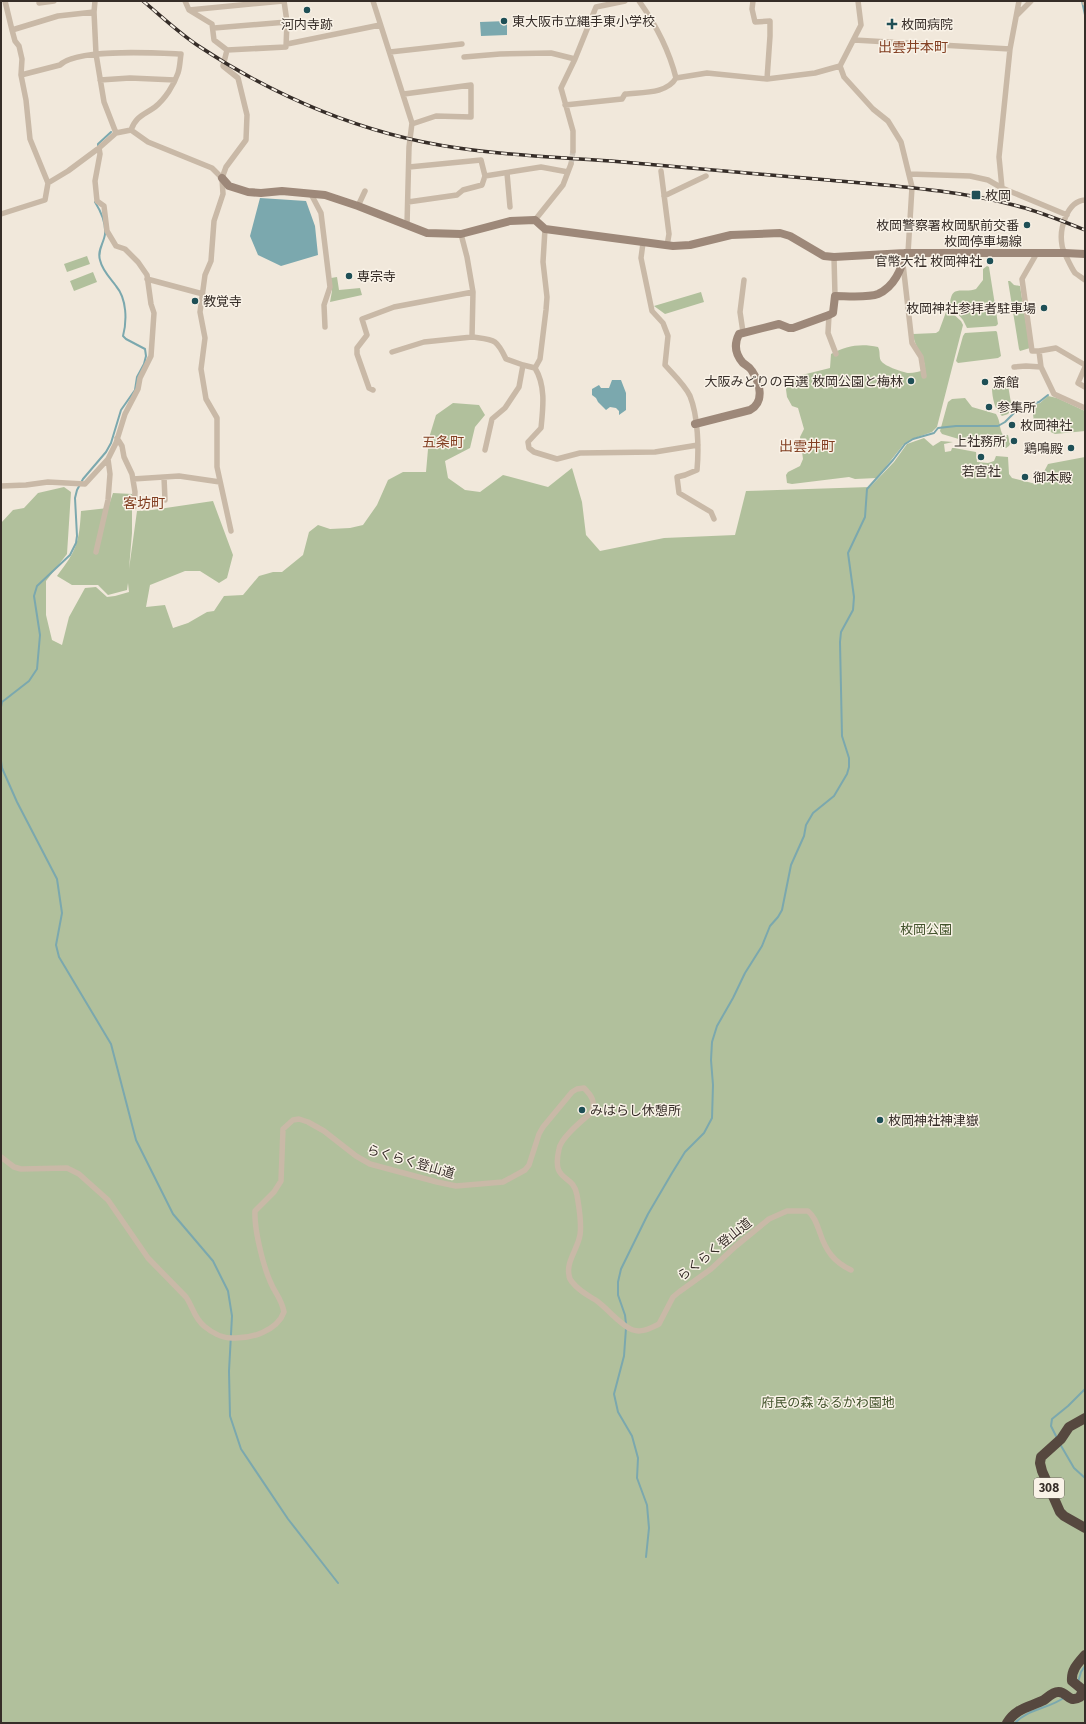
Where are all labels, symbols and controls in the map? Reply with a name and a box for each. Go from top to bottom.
marker: 河内寺跡 [302,5,312,15]
place label: 東大阪市立縄手東小学校 [512,14,655,29]
marker: 東大阪市立縄手東小学校 [499,16,509,26]
place label: 河内寺跡 [281,17,333,32]
place label: 枚岡病院 [901,17,953,32]
marker: 枚岡病院 [886,18,898,30]
district label: 出雲井本町 [878,39,948,56]
place label: 枚岡 [985,188,1011,203]
marker: 枚岡 [970,189,982,201]
place label: 枚岡警察署枚岡駅前交番 [876,218,1019,233]
marker: 枚岡警察署枚岡駅前交番 [1022,220,1032,230]
street label: 枚岡停車場線 [944,234,1022,249]
place label: 官幣大社 枚岡神社 [875,254,982,269]
marker: 官幣大社 枚岡神社 [985,256,995,266]
place label: 専宗寺 [357,269,396,284]
marker: 専宗寺 [344,271,354,281]
place label: 教覚寺 [203,294,242,309]
marker: 教覚寺 [190,296,200,306]
place label: 枚岡神社参拝者駐車場 [906,301,1036,316]
marker: 枚岡神社参拝者駐車場 [1039,303,1049,313]
place label: 大阪みどりの百選 枚岡公園と梅林 [705,374,903,389]
place label: 斎館 [993,375,1019,390]
marker: 大阪みどりの百選 枚岡公園と梅林 [906,376,916,386]
marker: 斎館 [980,377,990,387]
place label: 参集所 [997,400,1036,415]
marker: 参集所 [984,402,994,412]
place label: 枚岡神社 [1020,418,1072,433]
marker: 枚岡神社 [1007,420,1017,430]
district label: 五条町 [422,434,464,451]
place label: 上社務所 [954,434,1006,449]
marker: 上社務所 [1009,436,1019,446]
district label: 出雲井町 [779,438,835,455]
place label: 鶏鳴殿 [1024,441,1063,456]
marker: 鶏鳴殿 [1066,443,1076,453]
marker: 若宮社 [976,452,986,462]
place label: 若宮社 [961,464,1001,479]
place label: 御本殿 [1033,470,1072,485]
marker: 御本殿 [1020,472,1030,482]
district label: 客坊町 [123,495,165,512]
park label: 枚岡公園 [900,922,952,937]
place label: みはらし休憩所 [590,1103,681,1118]
marker: みはらし休憩所 [577,1105,587,1115]
place label: 枚岡神社神津嶽 [888,1113,979,1128]
marker: 枚岡神社神津嶽 [875,1115,885,1125]
street label: らくらく登山道 [365,1142,457,1181]
street label: らくらく登山道 [674,1215,754,1284]
park label: 府民の森 なるかわ園地 [761,1395,895,1410]
road number: 308 [1034,1478,1064,1498]

